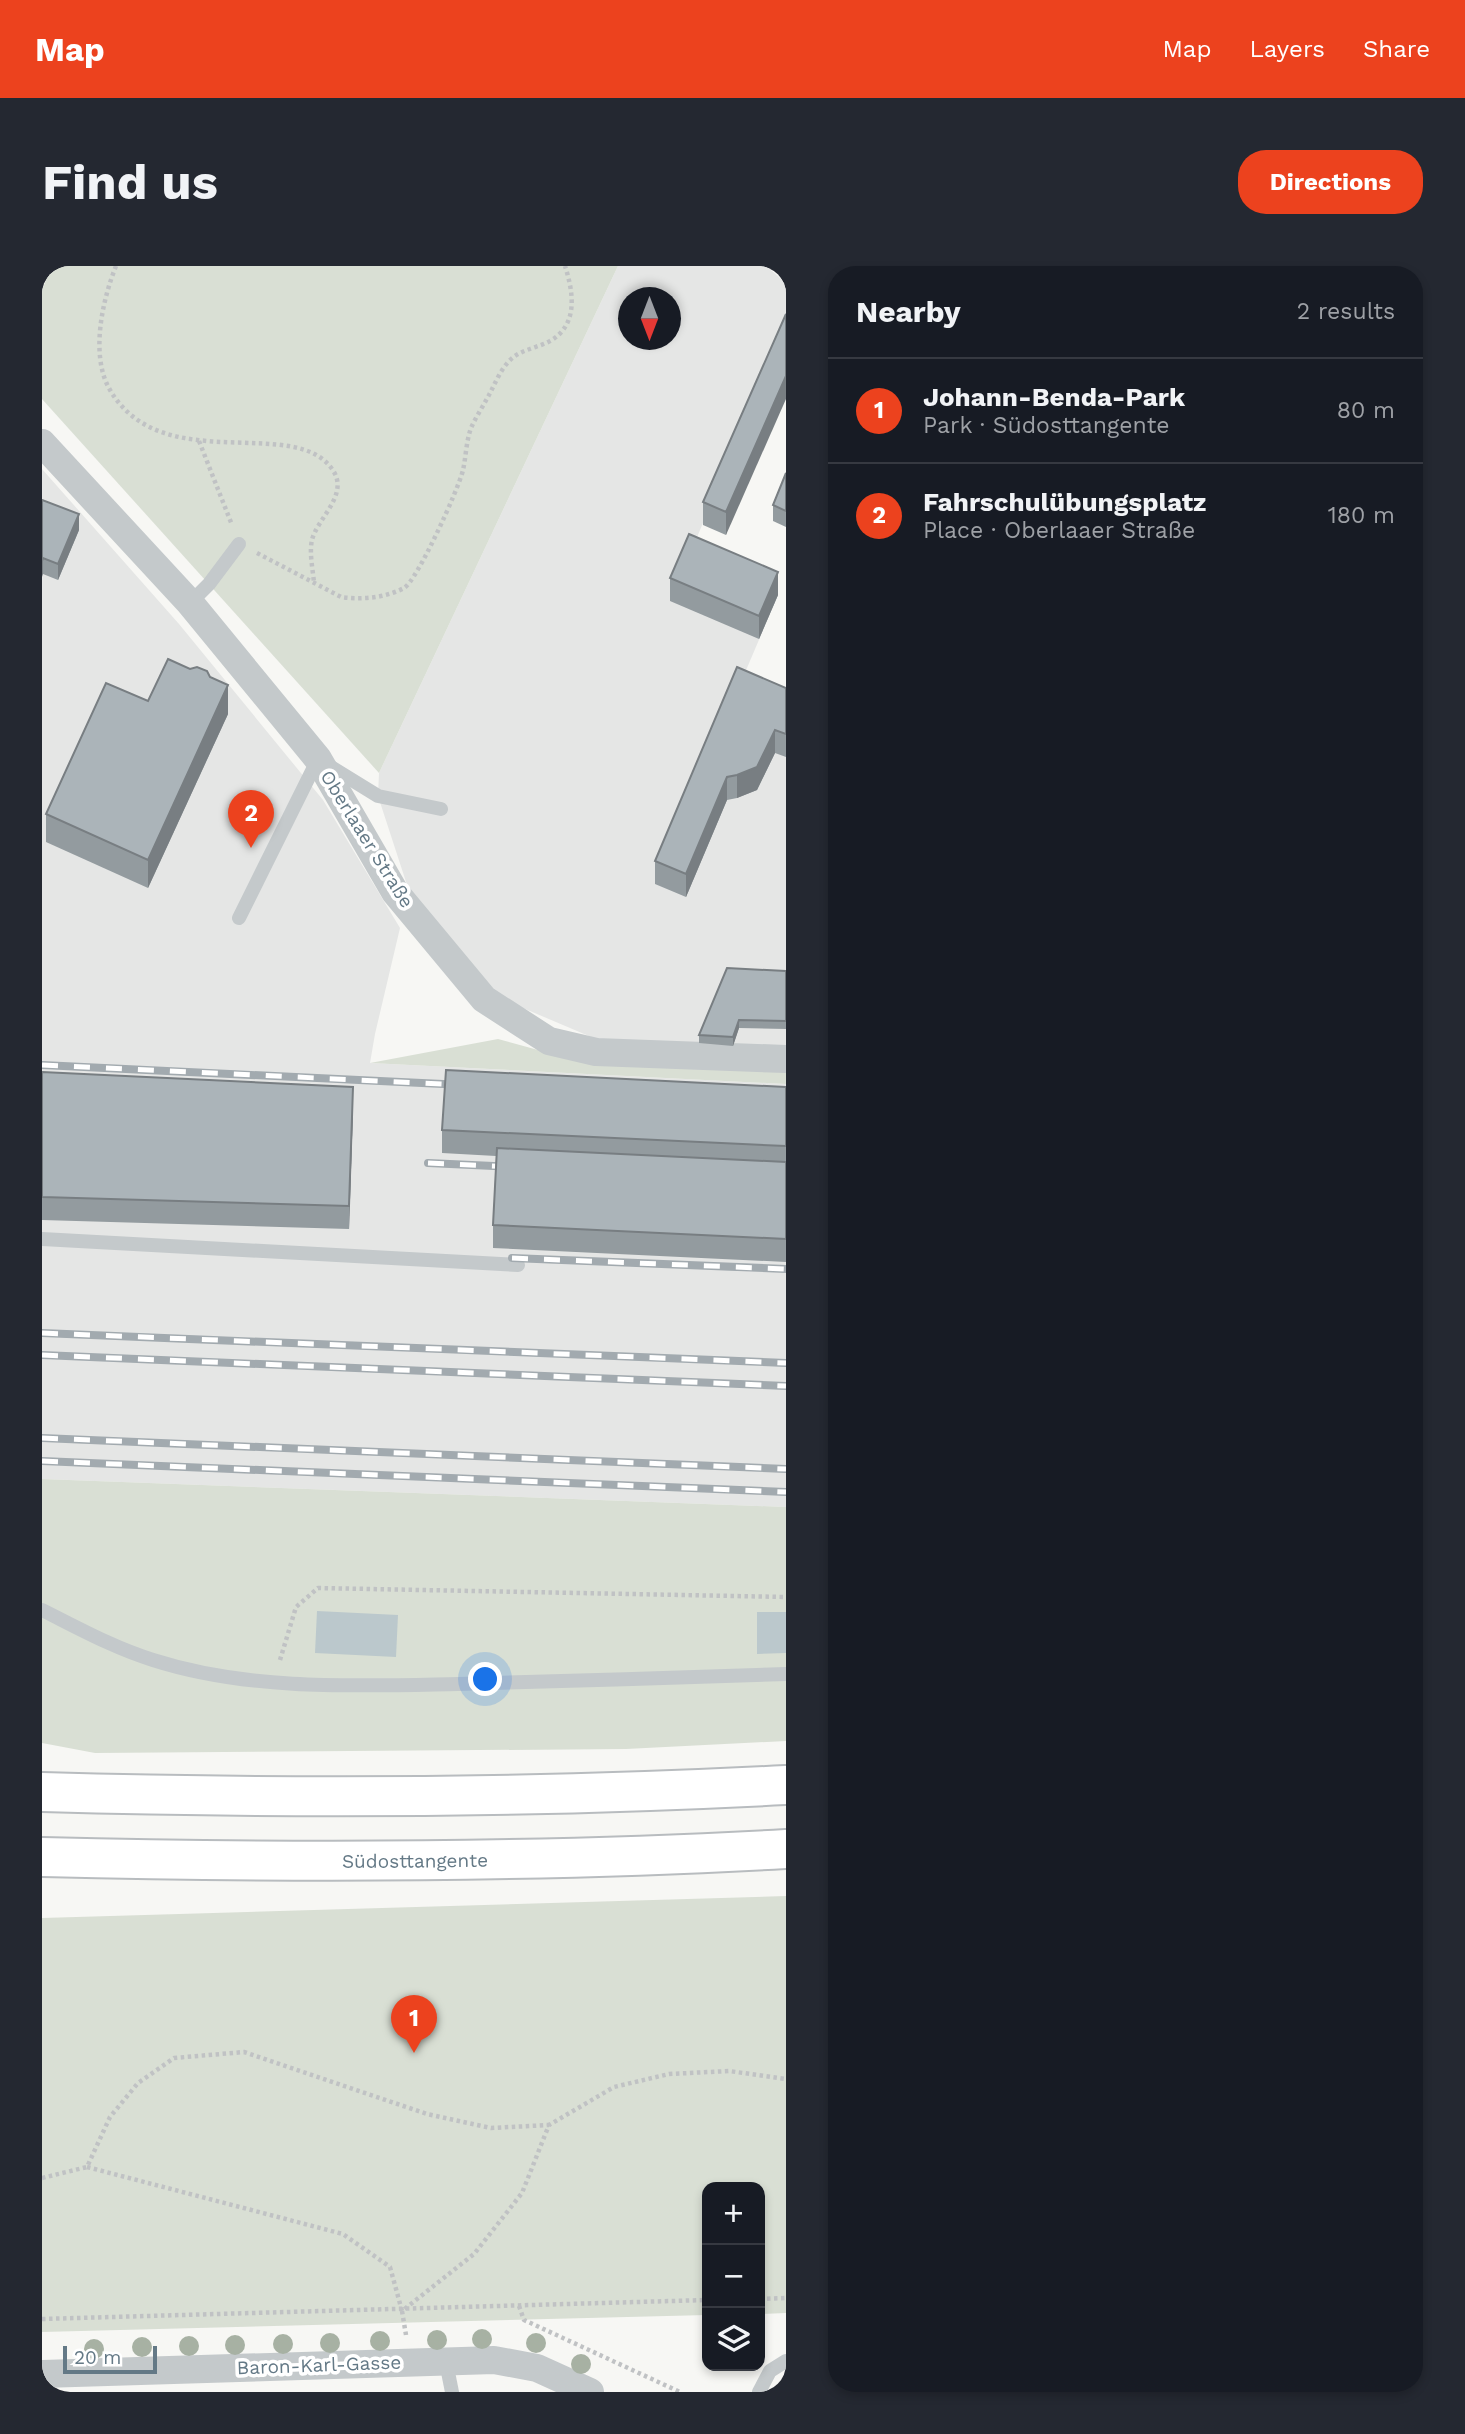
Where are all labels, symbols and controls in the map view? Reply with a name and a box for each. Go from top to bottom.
text: Map [35,30,105,69]
text: Map [1163,35,1211,63]
text: Layers [1249,35,1325,63]
text: Share [1363,35,1430,63]
button: Directions [1238,150,1423,214]
text: Find us [42,153,218,211]
north arrow [618,287,681,350]
text: Nearby [856,294,961,329]
text: 2 results [1297,298,1395,325]
text: Johann-Benda-Park [923,382,1185,412]
text: 1 [874,397,884,424]
text: 80 m [1337,397,1395,424]
text: Park · Südosttangente [923,412,1170,439]
text: Fahrschulübungsplatz [923,487,1206,517]
text: 2 [872,502,886,529]
text: 180 m [1328,502,1395,529]
text: Place · Oberlaaer Straße [923,517,1195,544]
street label: Oberlaaer Straße [315,766,419,912]
pin: 2 [228,790,274,848]
your location [468,1662,502,1696]
street label: Südosttangente [342,1848,488,1872]
pin: 1 [391,1995,437,2053]
map controls [702,2182,765,2371]
button: + [702,2182,765,2245]
button: − [702,2245,765,2308]
button: layers [702,2308,765,2371]
scale bar [63,2343,158,2375]
text: 20 m [74,2346,121,2369]
street label: Baron-Karl-Gasse [236,2351,402,2379]

